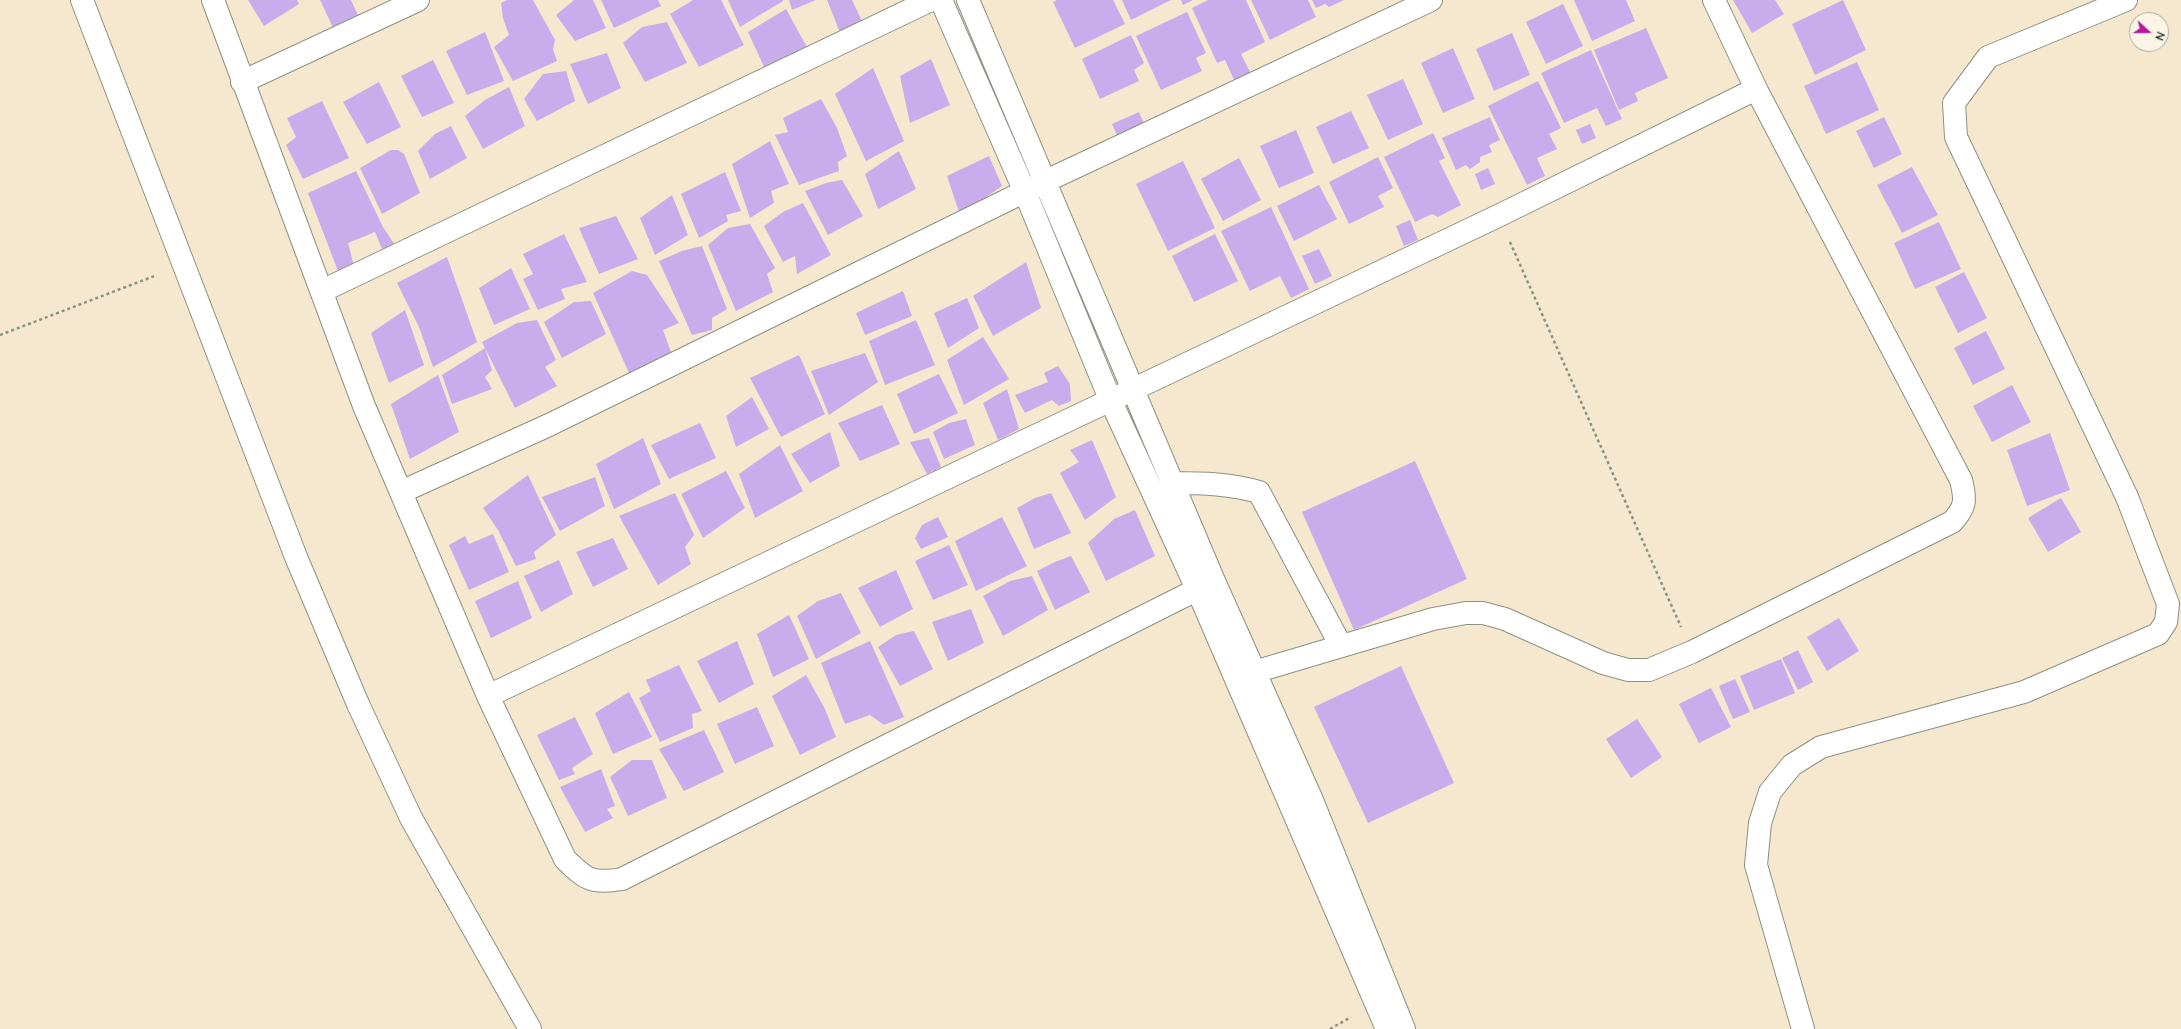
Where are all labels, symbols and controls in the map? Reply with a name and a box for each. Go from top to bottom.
north arrow [2129,12,2169,52]
text: N [2151,30,2168,42]

